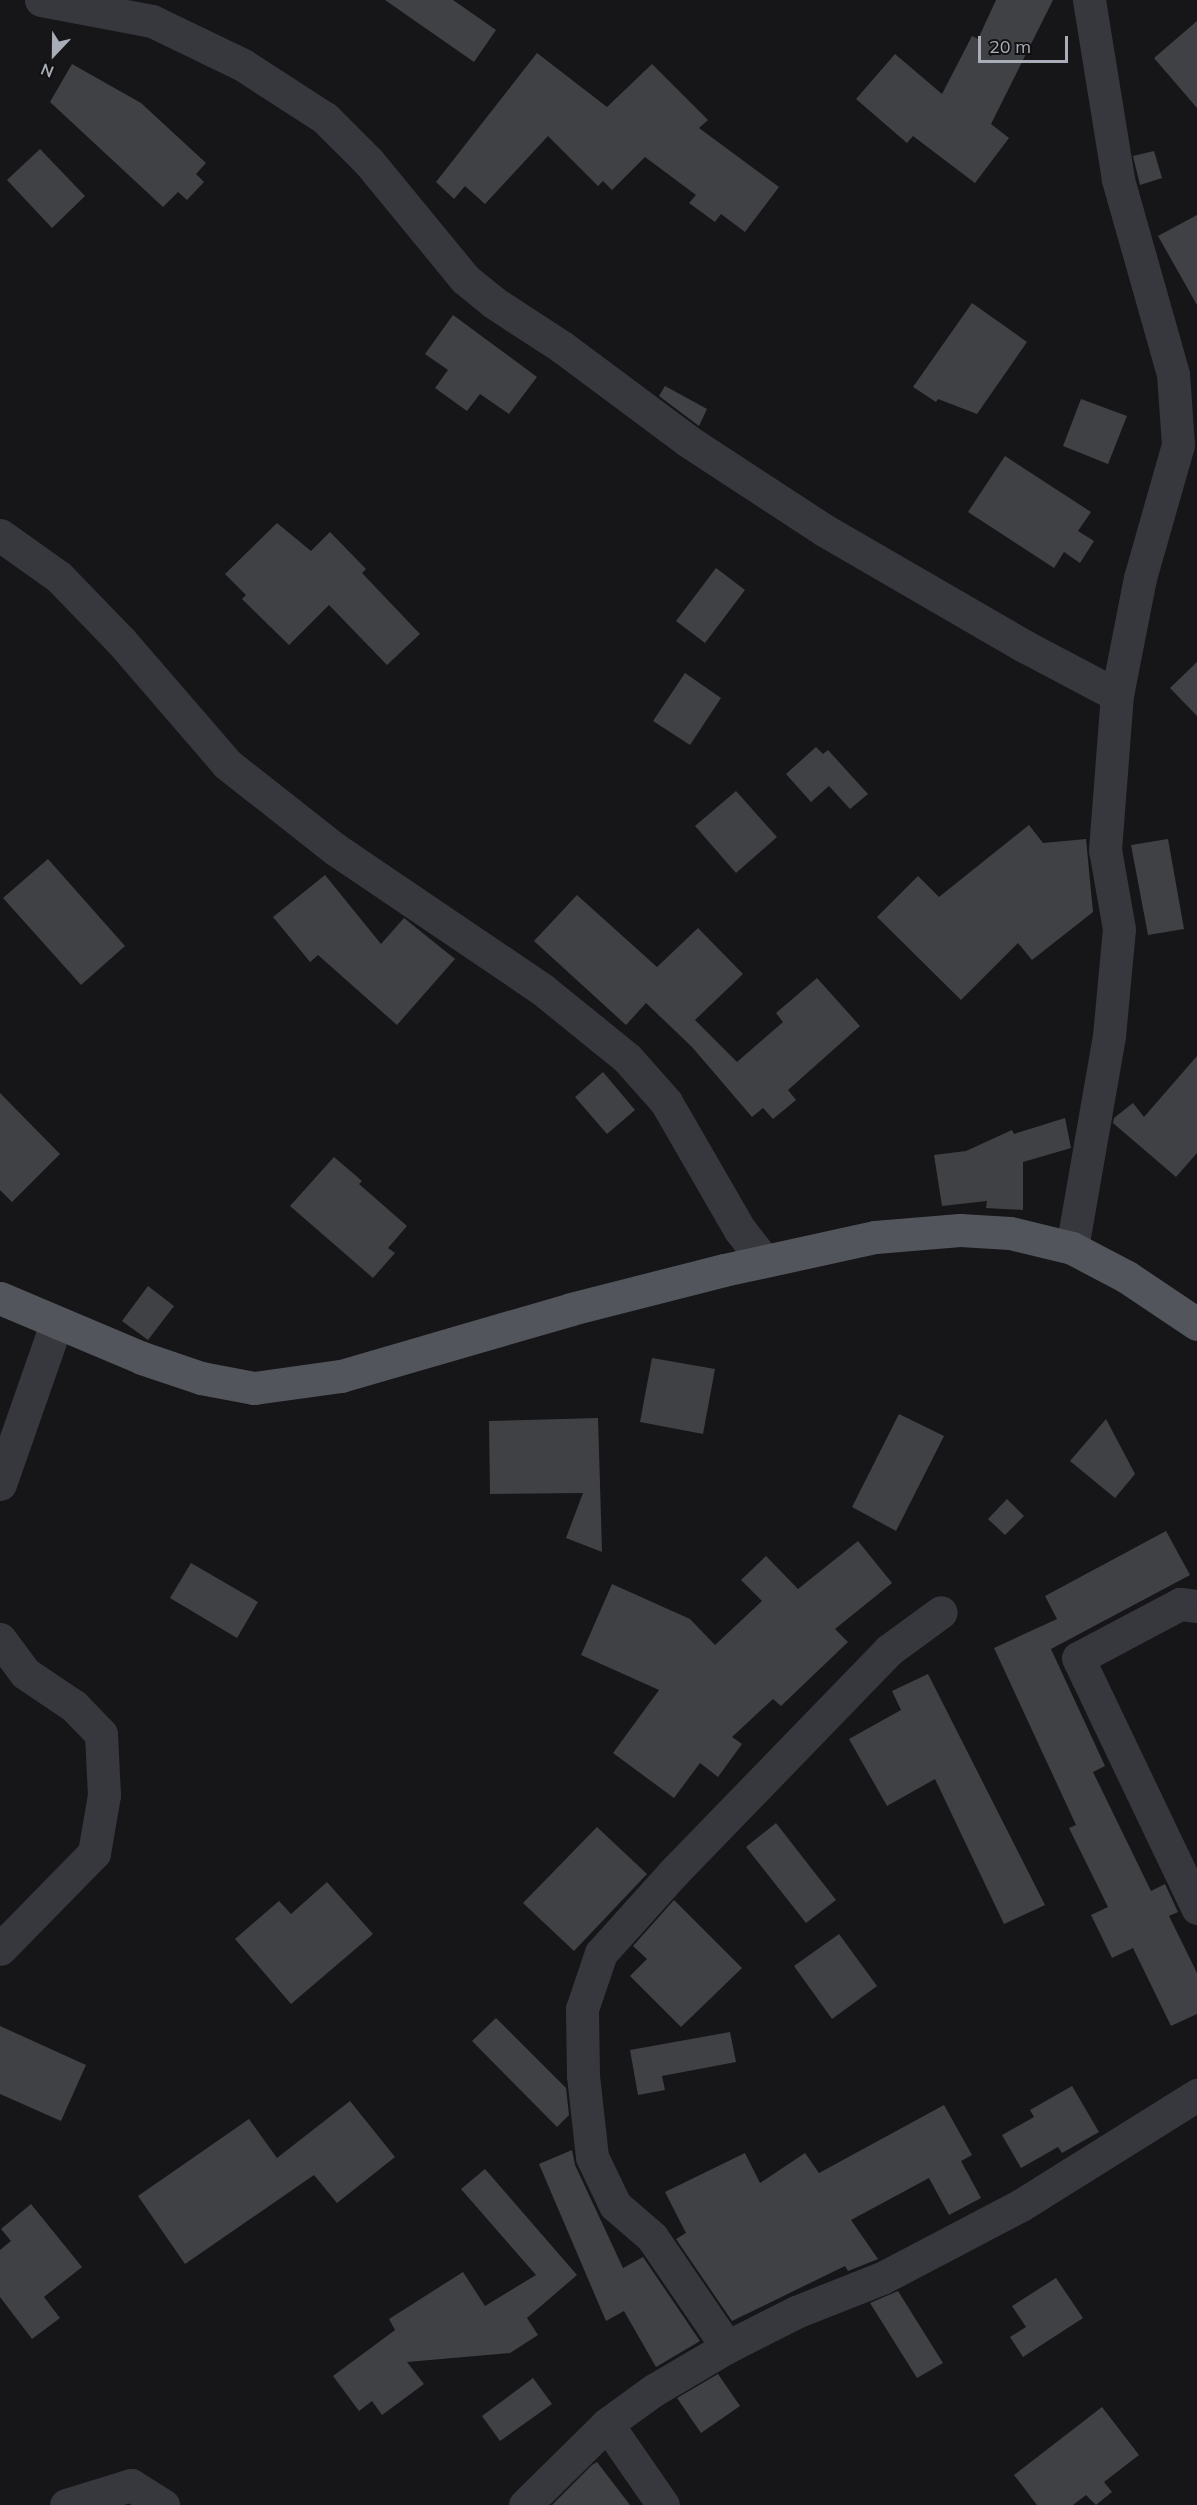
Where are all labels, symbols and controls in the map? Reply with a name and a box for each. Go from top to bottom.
north arrow [24,24,84,84]
scale bar [981,24,1071,62]
text: 20 m [989,35,1031,58]
text: N [38,59,57,82]

